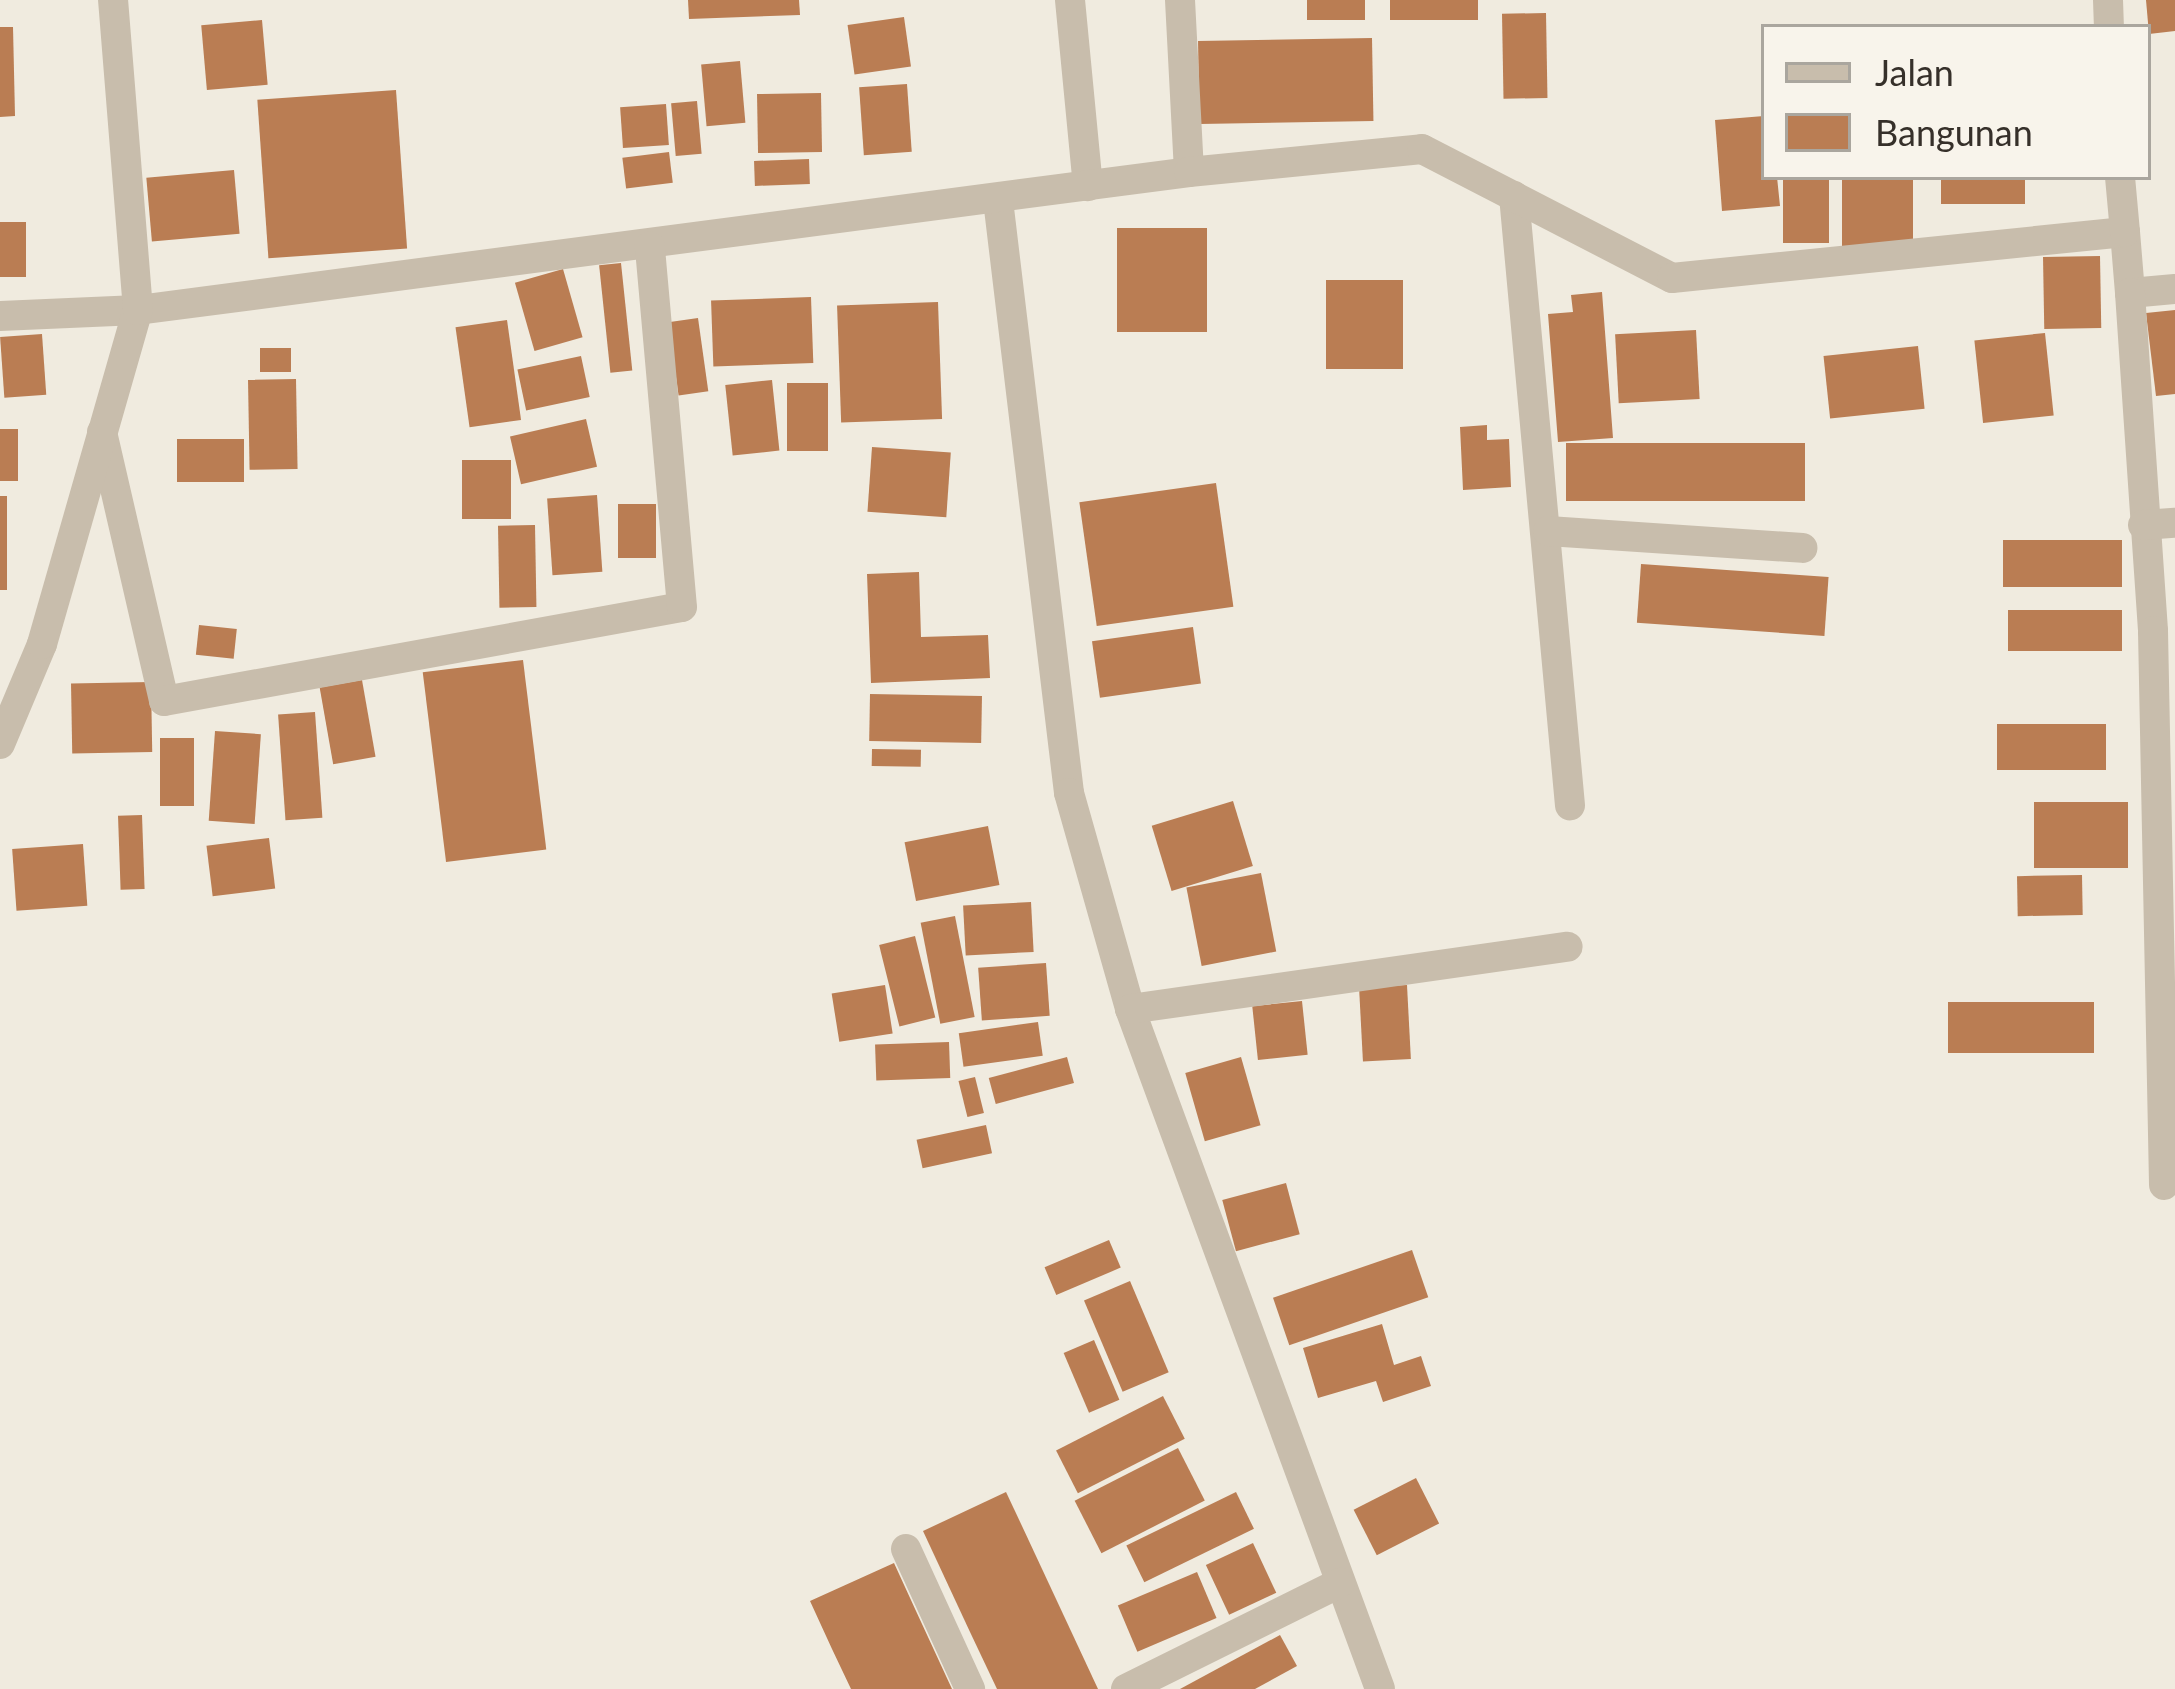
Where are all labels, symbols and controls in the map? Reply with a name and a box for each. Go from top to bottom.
legend [1761,24,2151,180]
text: Jalan [1875,50,1954,94]
text: Bangunan [1875,110,2033,154]

